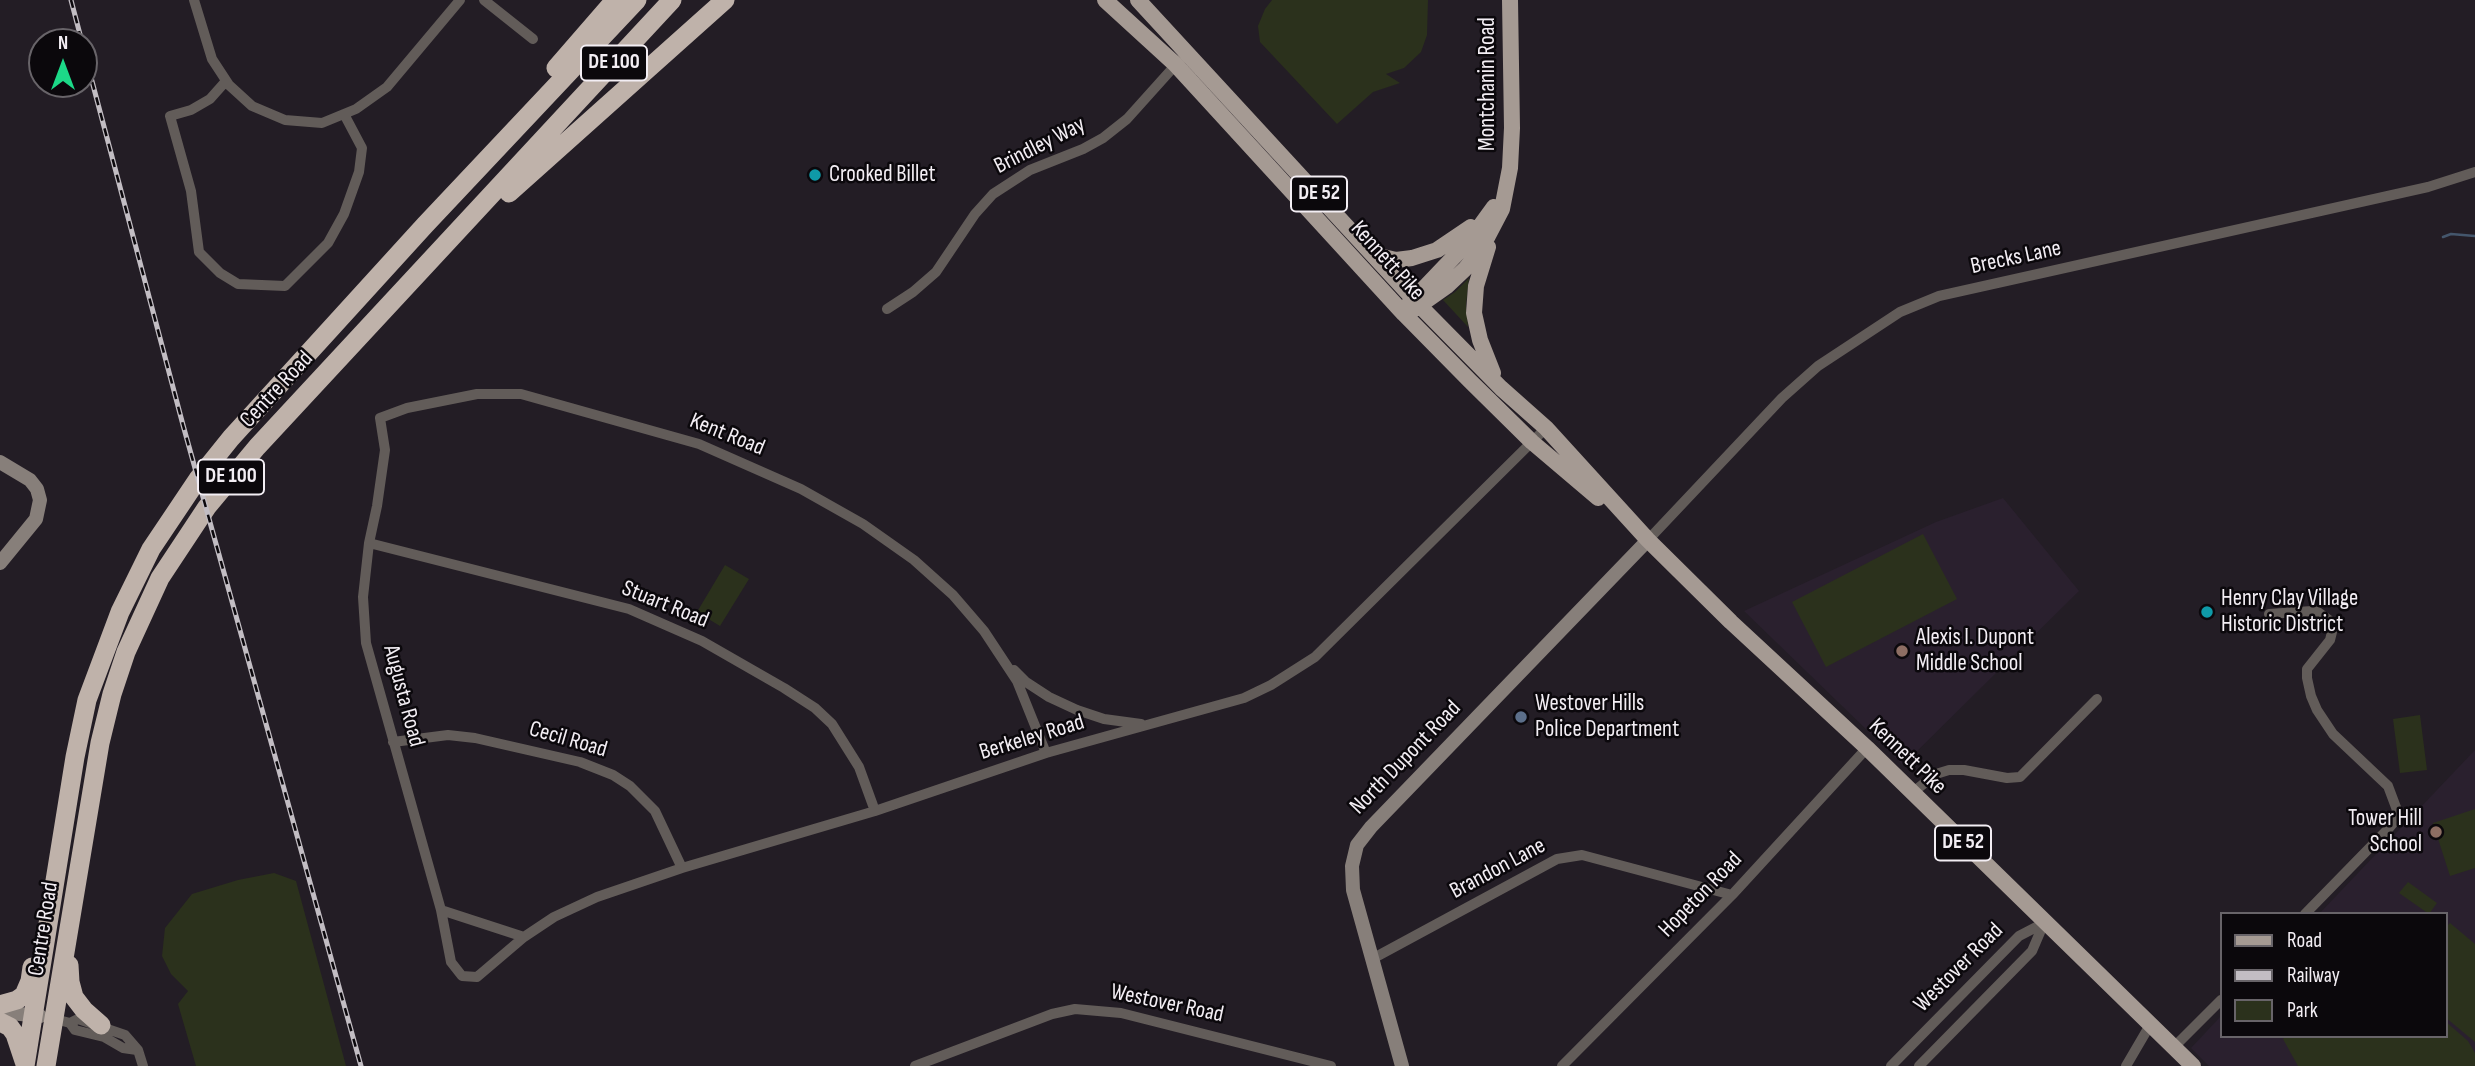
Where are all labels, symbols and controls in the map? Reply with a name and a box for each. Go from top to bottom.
street label: Montchanin Road [1474,17,1502,151]
north arrow [28,28,98,98]
text: N [58,32,68,55]
road number: DE 100 [581,46,647,80]
street label: Brindley Way [990,111,1090,181]
place label: Crooked Billet [829,161,936,189]
marker: Crooked Billet [807,167,823,183]
road number: DE 52 [1291,176,1347,212]
street label: Kennett Pike [1344,216,1430,306]
street label: Brecks Lane [1968,235,2064,281]
street label: Centre Road [235,346,319,434]
street label: Kent Road [686,408,768,462]
road number: DE 100 [198,460,264,494]
street label: Stuart Road [618,575,712,635]
place label: Henry Clay Village Historic District [2221,585,2358,639]
marker: Henry Clay Village Historic District [2199,604,2215,620]
place label: Alexis I. Dupont Middle School [1916,624,2034,678]
street label: Augusta Road [376,642,430,750]
marker: Alexis I. Dupont Middle School [1894,643,1910,659]
place label: Westover Hills Police Department [1535,690,1679,744]
street label: North Dupont Road [1345,695,1467,821]
street label: Berkeley Road [976,709,1088,767]
marker: Westover Hills Police Department [1513,709,1529,725]
street label: Kennett Pike [1862,713,1952,801]
street label: Cecil Road [526,716,610,764]
place label: Tower Hill School [2348,805,2422,859]
marker: Tower Hill School [2428,824,2444,840]
road number: DE 52 [1935,826,1991,860]
street label: Brandon Lane [1445,832,1551,906]
street label: Hopeton Road [1654,847,1748,943]
street label: Centre Road [23,880,65,978]
legend [2220,912,2447,1038]
street label: Westover Road [1909,918,2009,1018]
text: Road [2287,928,2322,953]
text: Railway [2287,963,2340,988]
street label: Westover Road [1108,979,1226,1029]
text: Park [2287,998,2318,1023]

